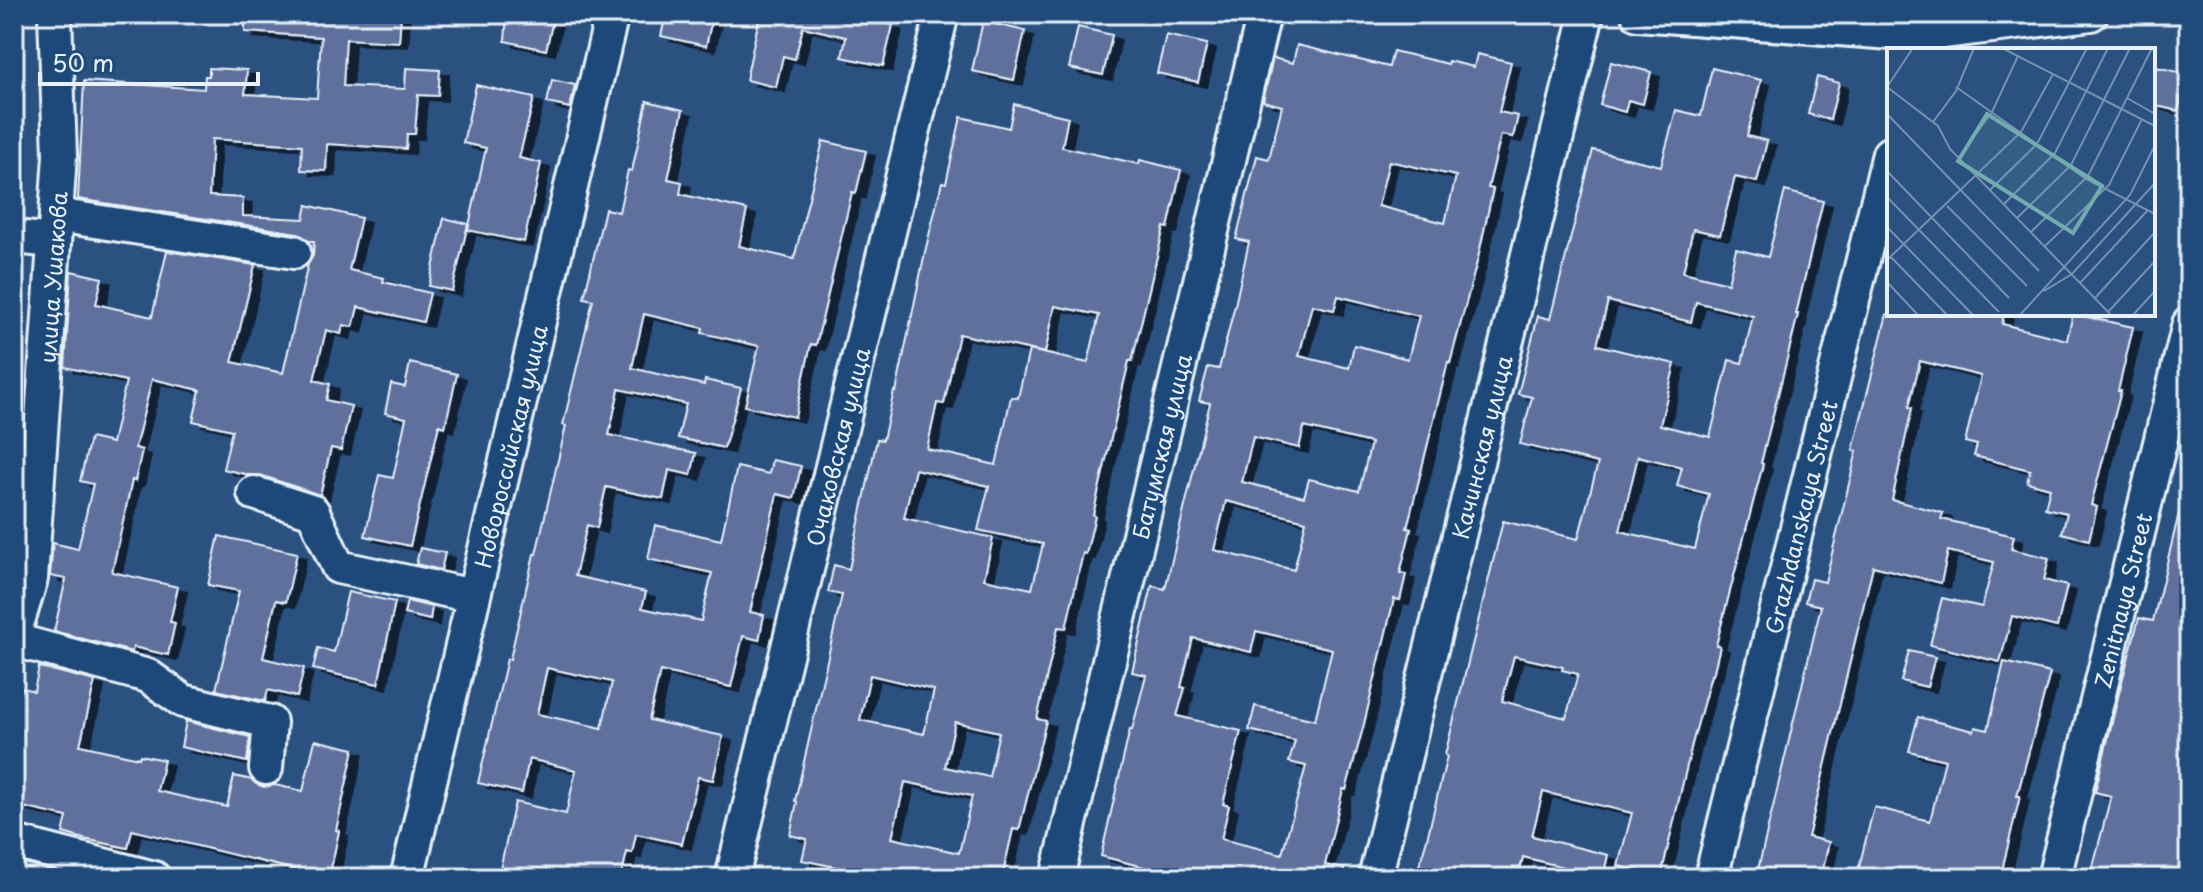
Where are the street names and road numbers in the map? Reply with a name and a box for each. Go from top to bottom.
street label: улица Ушакова [29,190,74,364]
street label: Новороссийская улица [465,321,554,571]
street label: Очаковская улица [797,344,877,549]
street label: Батумская улица [1122,350,1199,542]
street label: Качинская улица [1442,351,1519,542]
street label: Grazhdanskaya Street [1755,396,1844,637]
street label: Zenitnaya Street [2084,509,2159,691]

